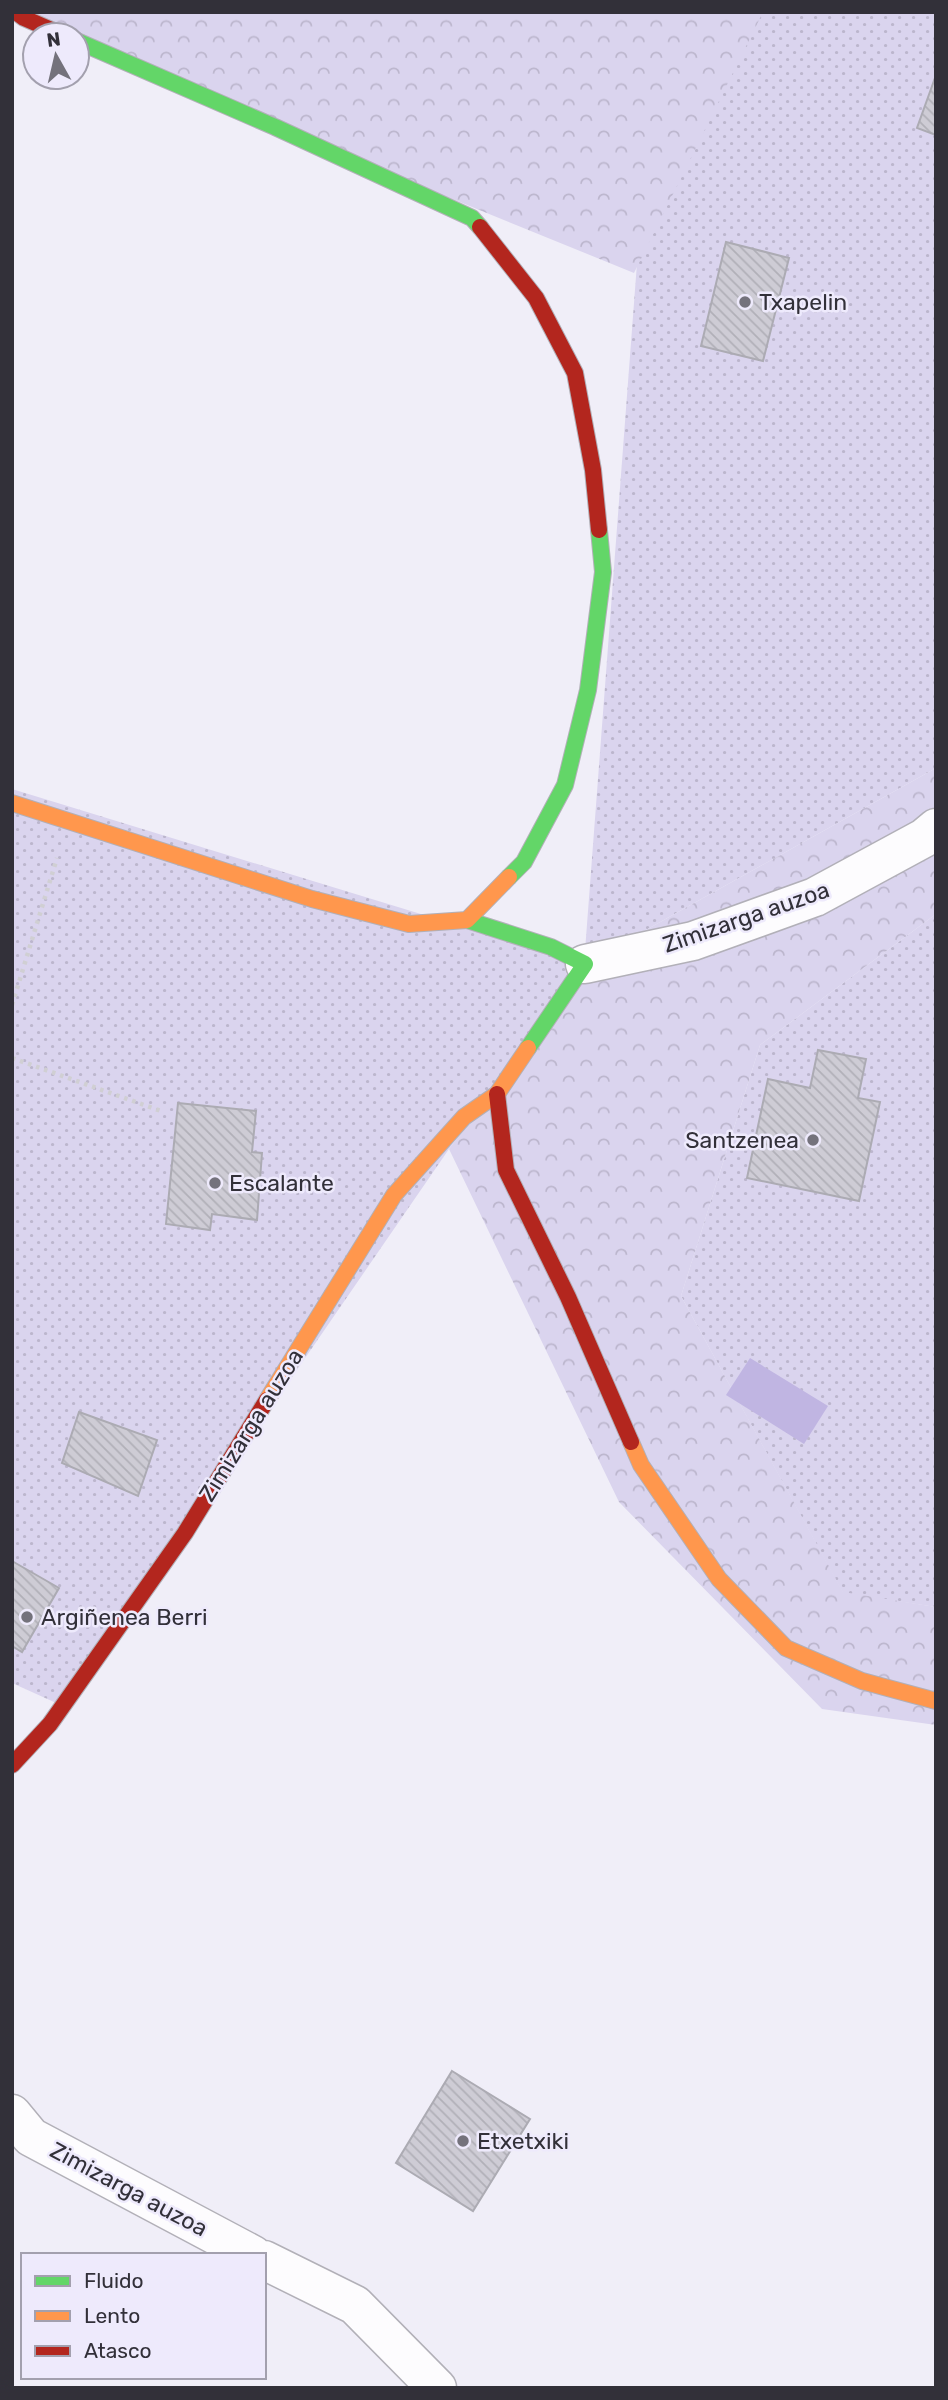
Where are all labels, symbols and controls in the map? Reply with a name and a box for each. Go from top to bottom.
north arrow [21,21,91,91]
text: N [45,27,62,52]
place label: Txapelin [759,288,847,316]
marker: Txapelin [737,294,753,310]
street label: Zimizarga auzoa [659,875,833,959]
place label: Santzenea [685,1126,799,1154]
marker: Santzenea [805,1132,821,1148]
place label: Escalante [229,1169,334,1197]
marker: Escalante [207,1175,223,1191]
street label: Zimizarga auzoa [193,1344,309,1506]
place label: Argiñenea Berri [41,1603,207,1631]
marker: Argiñenea Berri [19,1609,35,1625]
place label: Etxetxiki [477,2127,569,2155]
marker: Etxetxiki [455,2133,471,2149]
street label: Zimizarga auzoa [45,2136,213,2242]
legend [21,2253,266,2379]
text: Fluido [84,2268,144,2293]
text: Lento [84,2303,140,2328]
text: Atasco [84,2338,152,2363]

